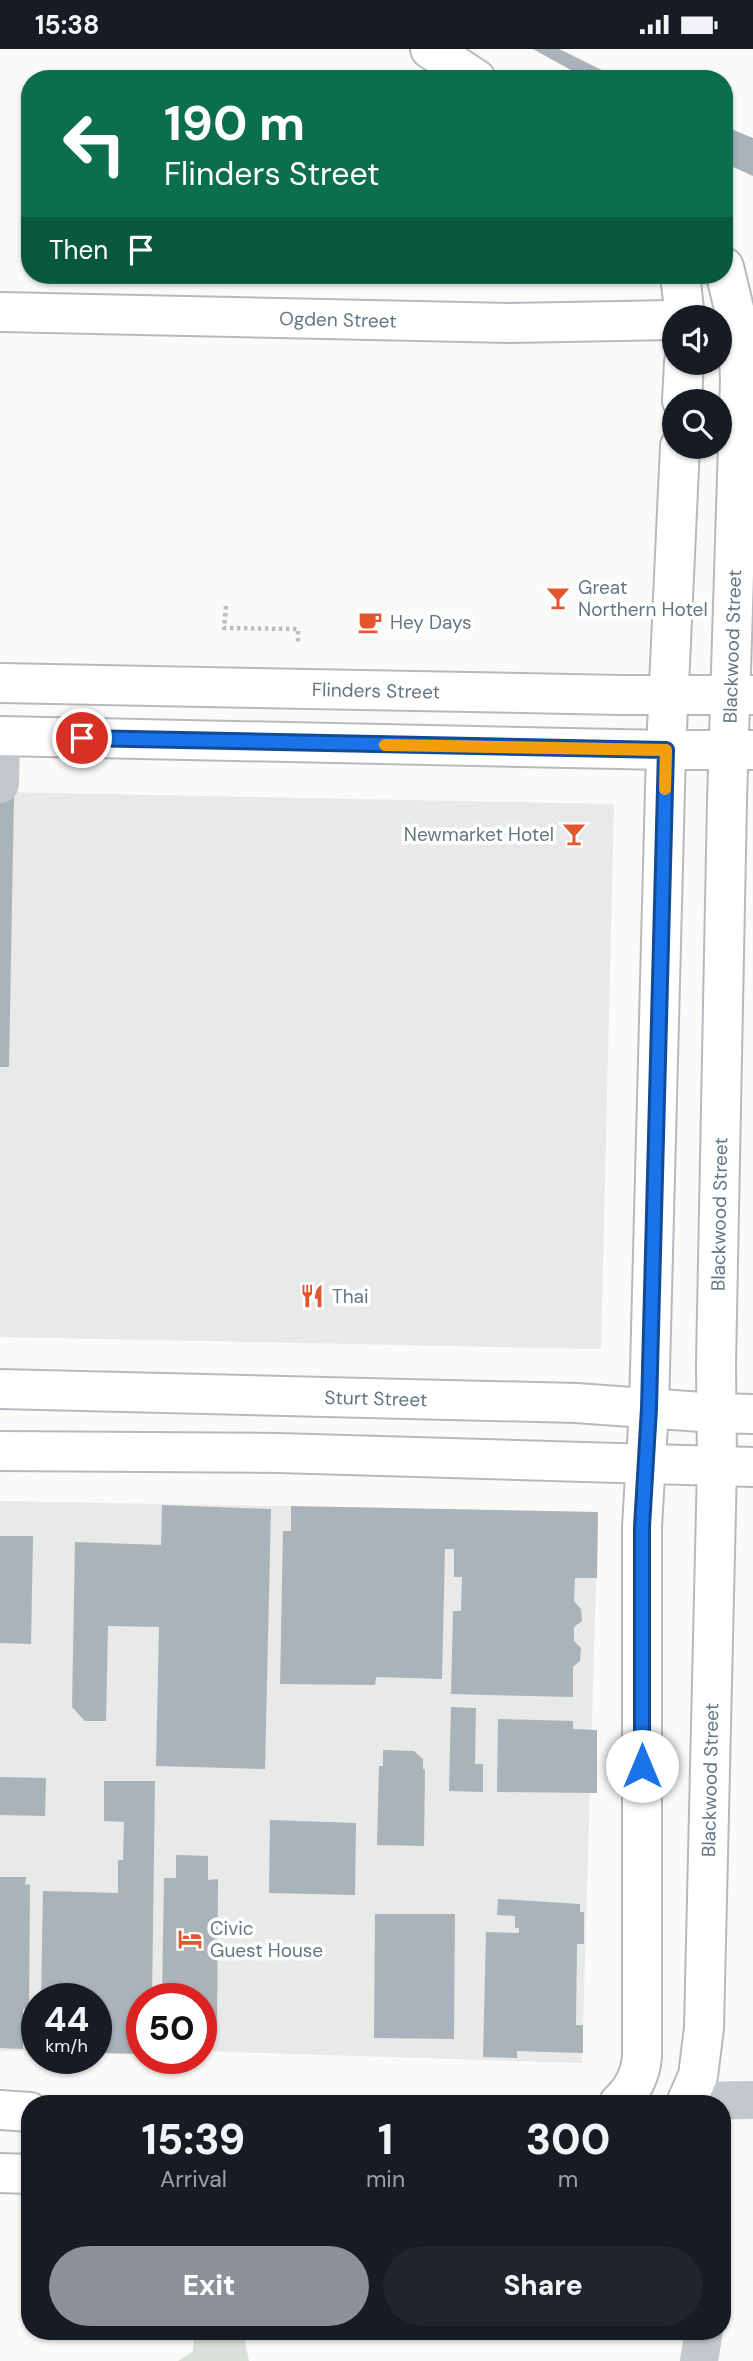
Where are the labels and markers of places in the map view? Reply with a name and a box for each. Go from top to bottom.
place label: Great Northern Hotel [578,575,708,622]
bar icon: Great Northern Hotel [544,584,572,612]
cafe icon: Hey Days [356,608,384,636]
place label: Hey Days [390,610,472,635]
pin [52,708,112,768]
bar icon: Newmarket Hotel [560,820,588,848]
place label: Newmarket Hotel [404,822,554,847]
restaurant icon: Thai [298,1282,326,1310]
place label: Thai [332,1284,368,1309]
place label: Civic Guest House [210,1916,323,1963]
hotel icon: Civic Guest House [176,1925,204,1953]

